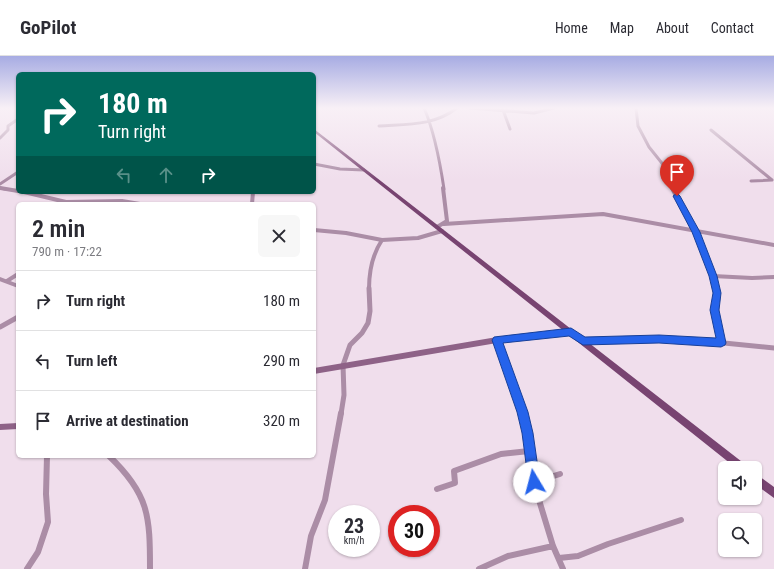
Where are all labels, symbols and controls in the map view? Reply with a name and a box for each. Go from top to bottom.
text: GoPilot [20,16,76,39]
text: Home [555,20,588,36]
text: Map [610,20,634,36]
text: About [656,20,689,36]
text: Contact [711,20,754,36]
text: 180 m [98,87,168,120]
icon: right [32,88,84,140]
text: Turn right [98,121,166,142]
pin [660,155,694,196]
icon: arrive [666,161,688,183]
icon: left [113,164,135,186]
icon: ahead [155,164,177,186]
icon: right [197,164,219,186]
text: 2 min [32,215,85,243]
button: close [258,215,300,257]
text: 790 m · 17:22 [32,244,102,259]
icon: right [32,290,54,312]
text: Turn right [66,292,125,310]
text: 180 m [263,292,300,310]
icon: left [32,350,54,372]
text: Turn left [66,352,117,370]
text: 290 m [263,352,300,370]
icon: arrive [32,410,54,432]
text: Arrive at destination [66,412,189,430]
text: 320 m [263,412,300,430]
position arrow [513,461,555,503]
map controls [718,461,762,557]
button: sound [718,461,762,505]
speed limit sign: 30 [388,505,440,557]
button: search [718,513,762,557]
text: 23 [344,514,364,538]
text: km/h [344,535,364,546]

